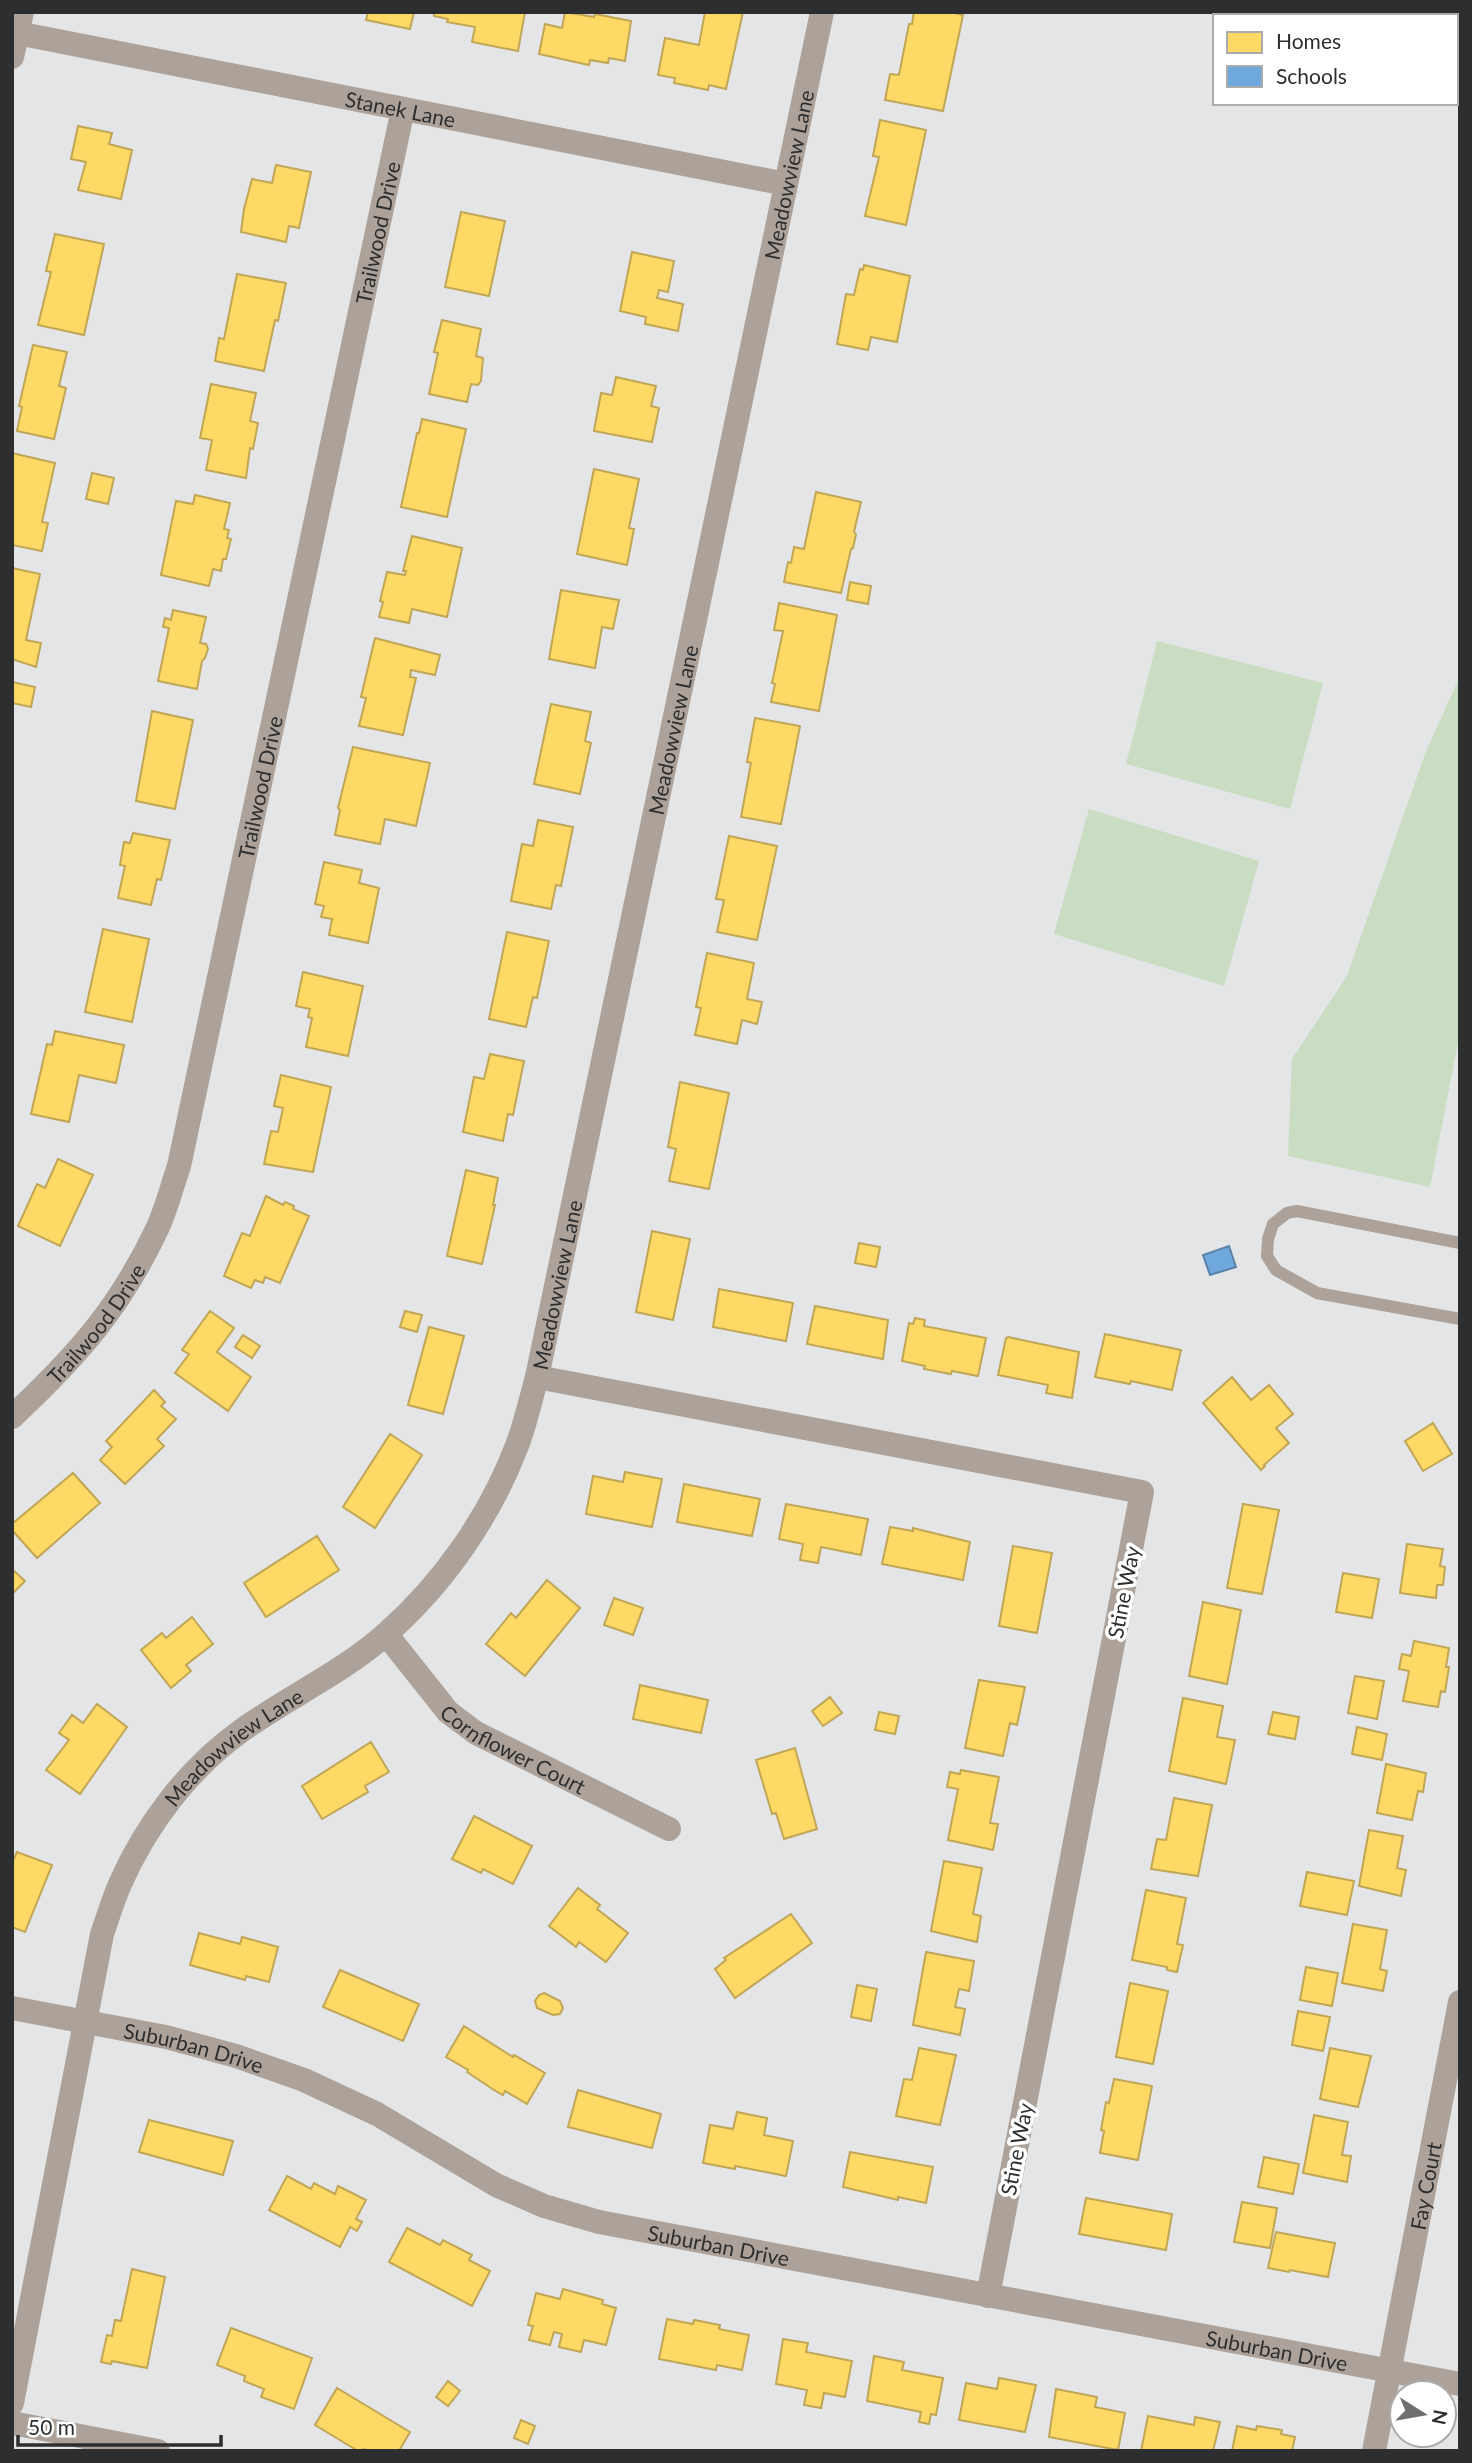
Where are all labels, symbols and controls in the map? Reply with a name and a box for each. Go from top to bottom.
legend [1213,14,1458,105]
text: Homes [1276,28,1341,53]
text: Schools [1276,63,1347,88]
street label: Stanek Lane [343,85,458,131]
street label: Meadowview Lane [758,87,818,262]
street label: Trailwood Drive [350,159,404,306]
street label: Meadowview Lane [642,642,702,817]
street label: Trailwood Drive [232,714,287,861]
street label: Meadowview Lane [526,1197,586,1372]
street label: Trailwood Drive [41,1259,149,1389]
street label: Stine Way [1102,1544,1144,1640]
street label: Meadowview Lane [158,1682,307,1810]
street label: Cornflower Court [436,1699,591,1798]
street label: Suburban Drive [122,2017,267,2077]
street label: Stine Way [995,2101,1037,2197]
street label: Fay Court [1404,2139,1446,2232]
street label: Suburban Drive [646,2219,792,2270]
street label: Suburban Drive [1204,2324,1350,2375]
north arrow [1388,2379,1458,2449]
scale bar [18,2404,220,2448]
text: N [1427,2408,1453,2427]
text: 50 m [28,2414,75,2439]

